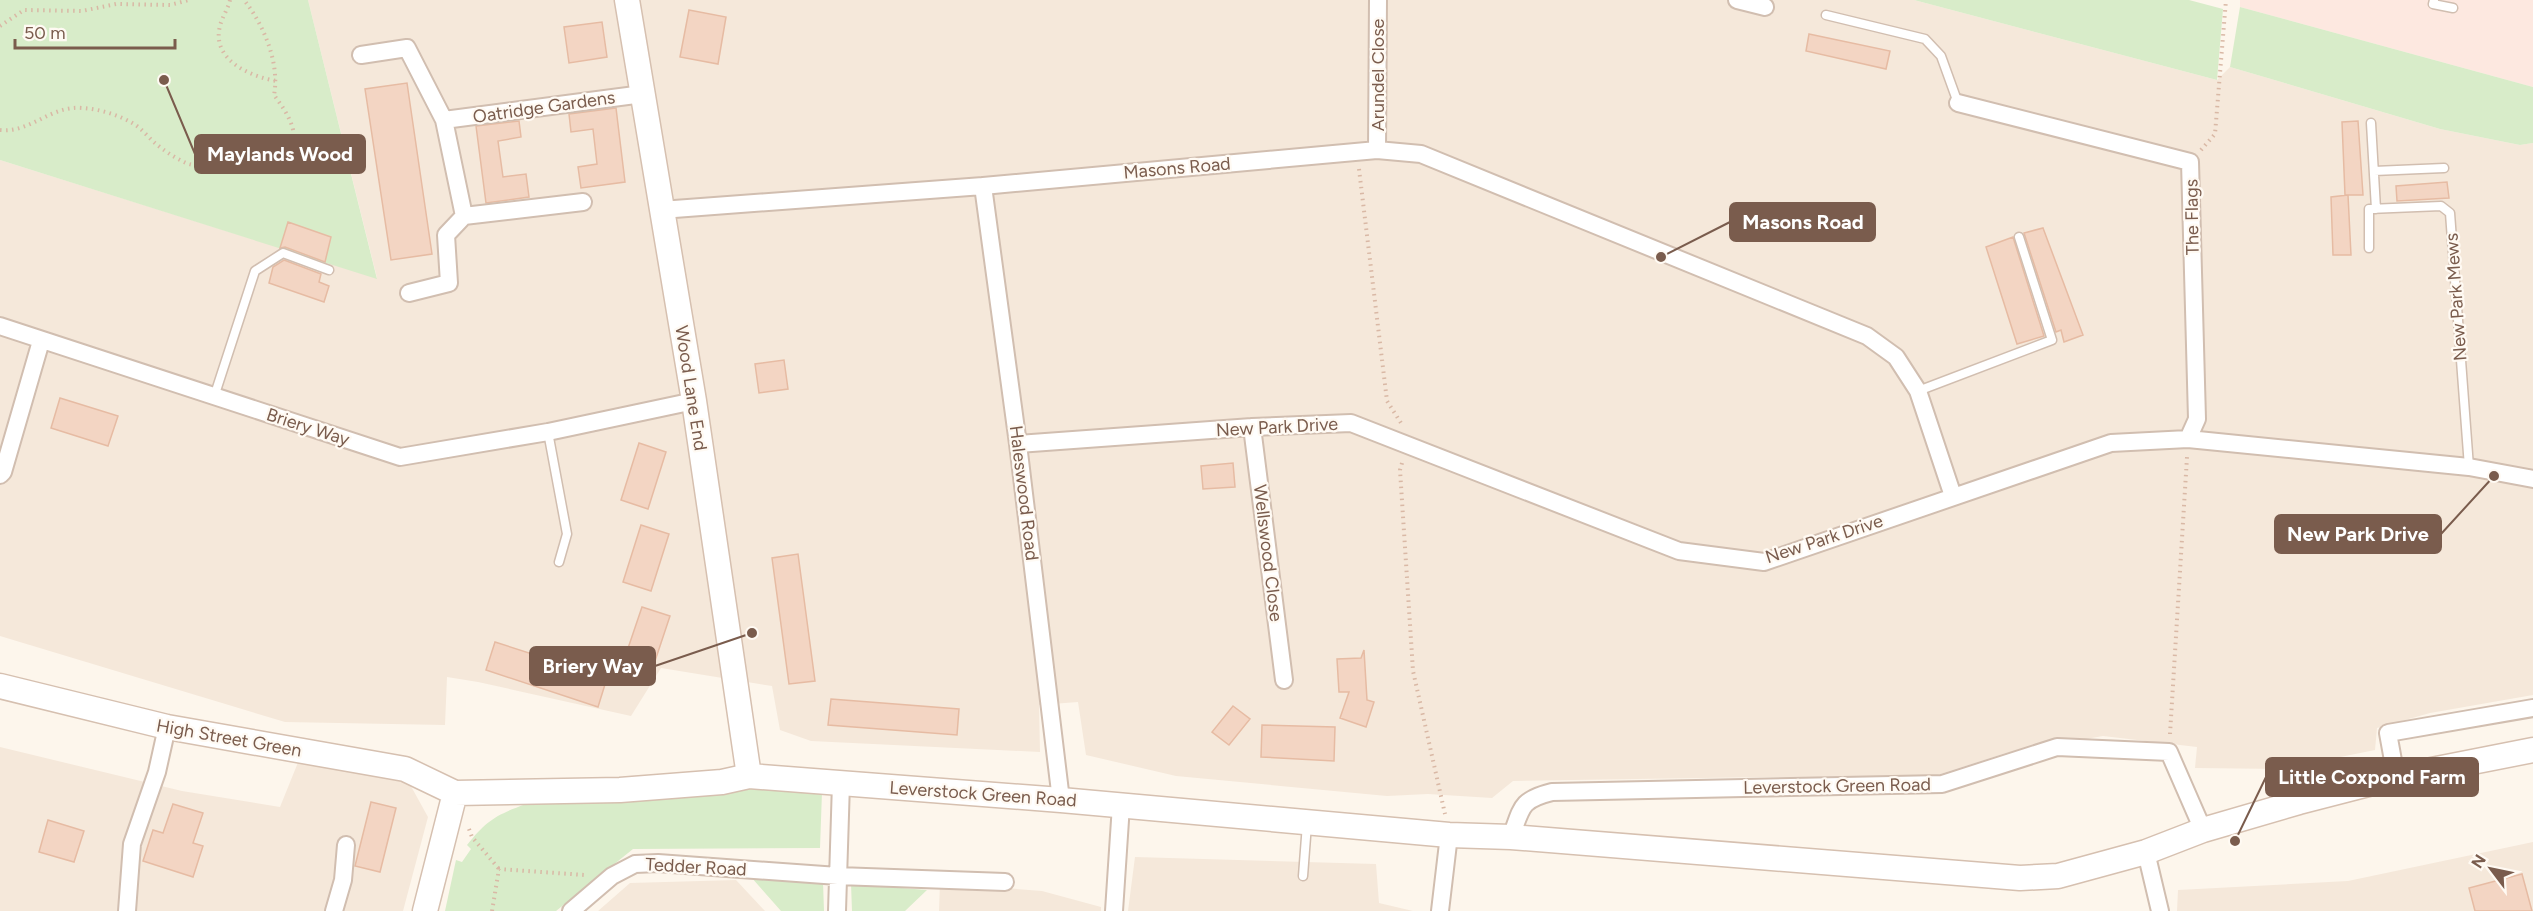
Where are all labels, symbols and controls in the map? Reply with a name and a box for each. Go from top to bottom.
scale bar [15,12,176,50]
street label: Arundel Close [1367,18,1389,131]
text: 50 m [24,22,66,44]
street label: Oatridge Gardens [471,86,617,128]
callout: Maylands Wood [195,135,365,173]
text: Maylands Wood [207,142,353,166]
street label: Masons Road [1122,152,1232,184]
street label: The Flags [2180,179,2204,255]
callout: Masons Road [1730,203,1875,241]
text: Masons Road [1742,210,1864,234]
street label: New Park Mews [2441,232,2471,362]
street label: Wood Lane End [670,324,712,452]
street label: Briery Way [264,403,353,451]
street label: New Park Drive [1215,413,1339,441]
street label: Haleswood Road [1005,424,1043,562]
street label: Wellswood Close [1249,483,1287,623]
street label: New Park Drive [1762,510,1886,568]
callout: New Park Drive [2275,515,2441,553]
text: New Park Drive [2287,522,2429,546]
callout: Briery Way [530,647,655,685]
text: Briery Way [543,654,644,678]
street label: High Street Green [155,714,303,762]
callout: Little Coxpond Farm [2266,758,2478,796]
text: Little Coxpond Farm [2278,765,2466,789]
street label: Leverstock Green Road [1743,773,1931,799]
street label: Leverstock Green Road [889,776,1077,812]
north arrow [2461,839,2521,899]
text: N [2467,851,2490,872]
street label: Tedder Road [645,853,747,881]

